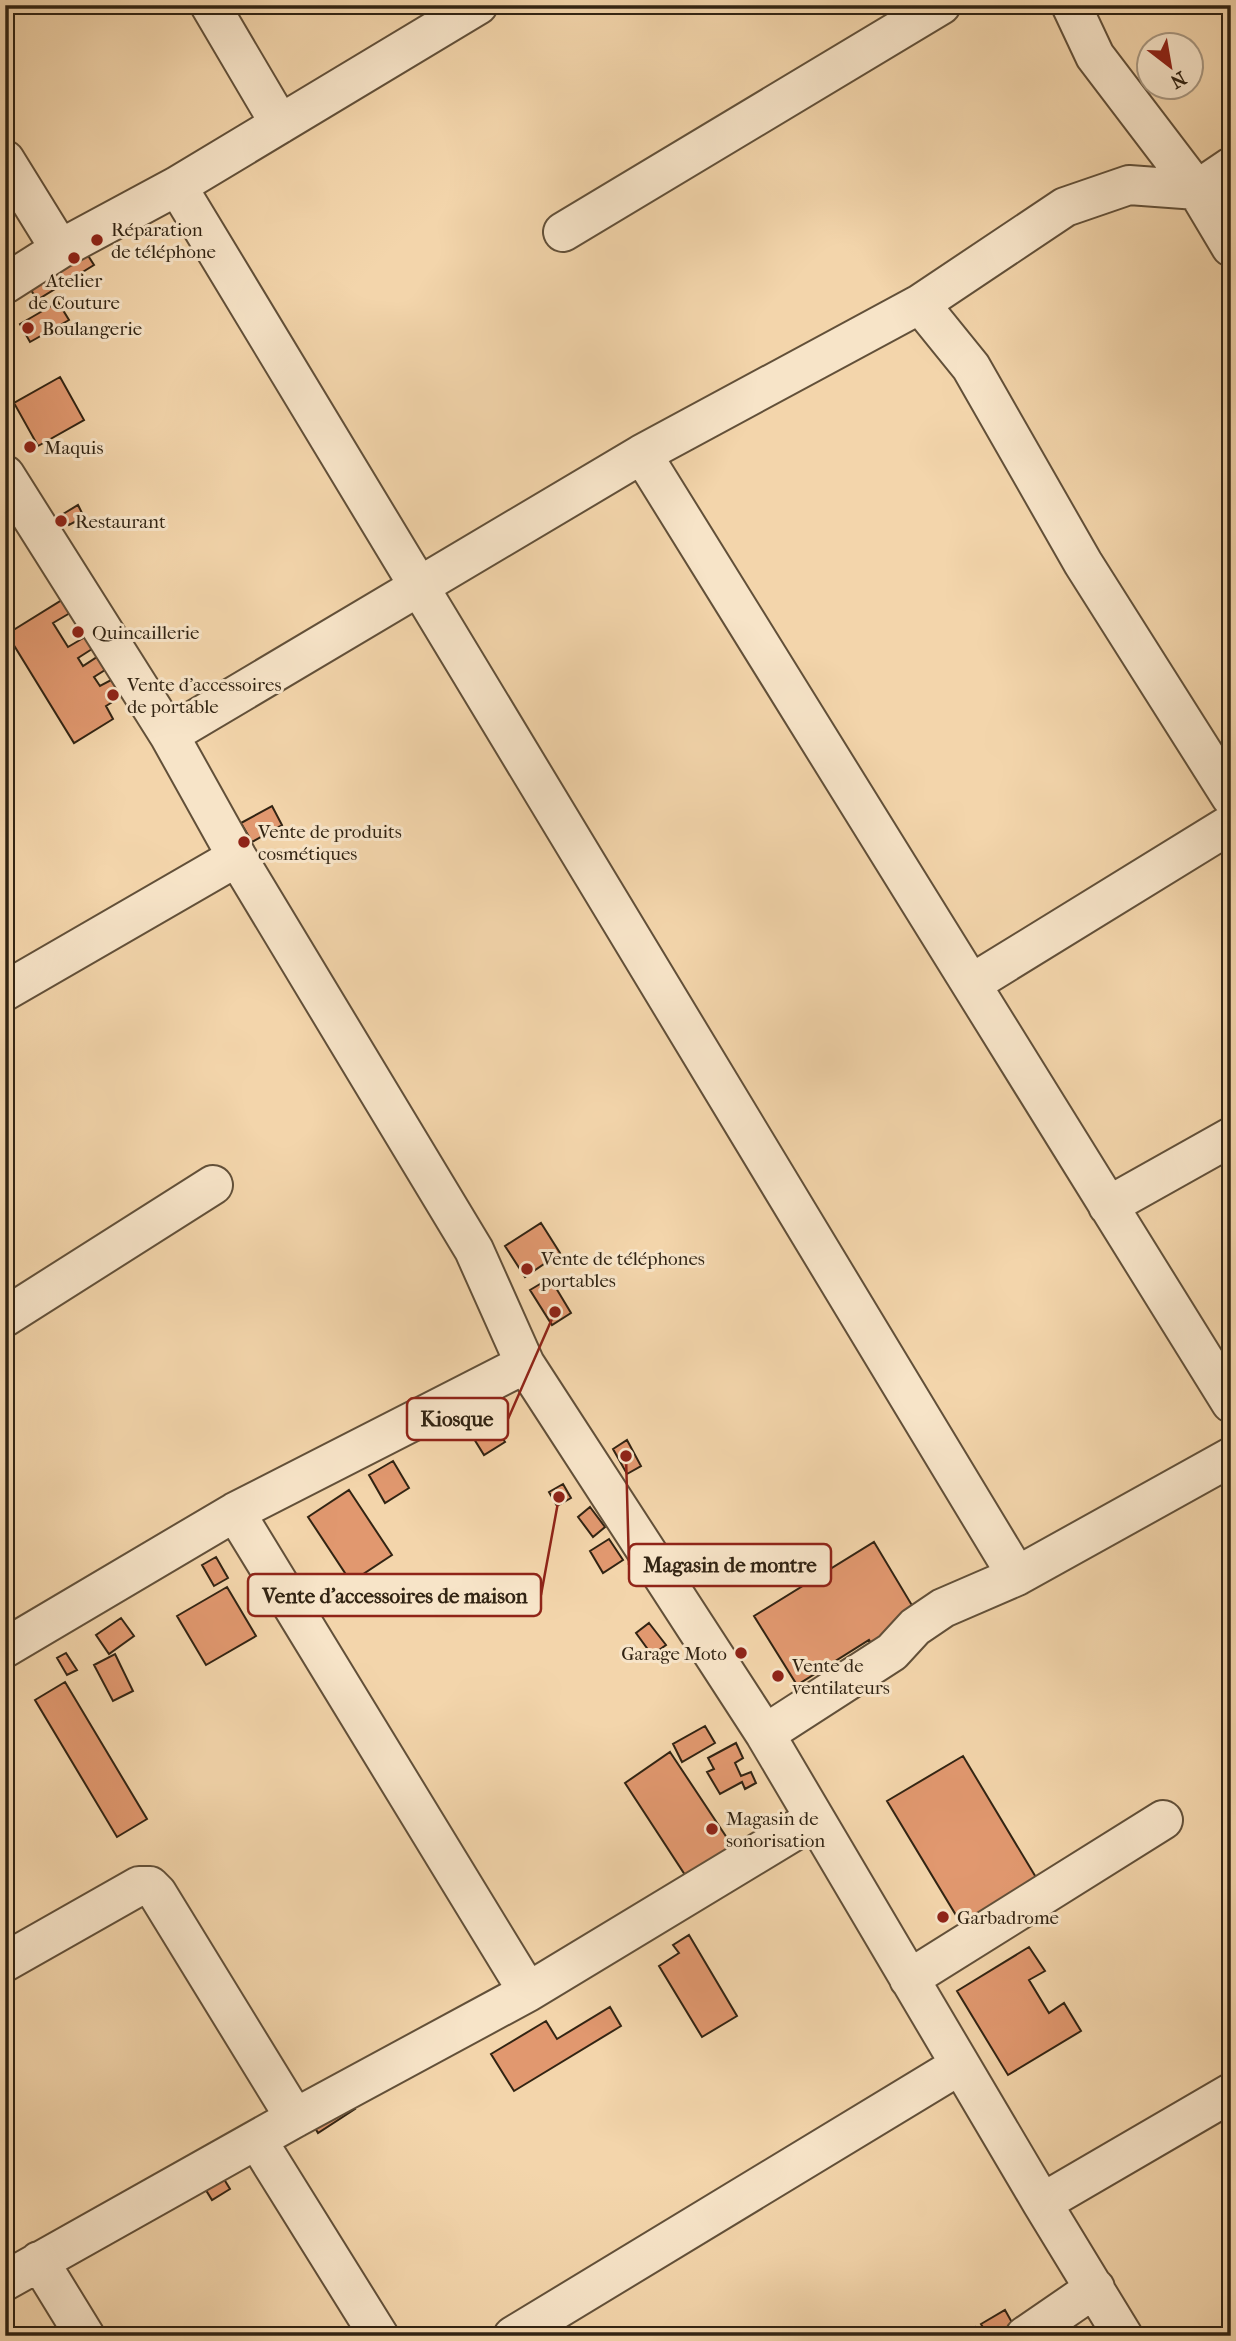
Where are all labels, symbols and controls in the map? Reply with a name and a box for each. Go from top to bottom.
north arrow [1134,32,1204,102]
text: N [1166,67,1190,93]
place label: Réparation de téléphone [111,219,216,263]
marker: Réparation de téléphone [89,232,105,248]
marker: Atelier de Couture [66,250,82,266]
place label: Atelier de Couture [28,270,120,314]
place label: Boulangerie [42,318,142,340]
marker: Boulangerie [20,320,36,336]
place label: Maquis [44,437,103,459]
marker: Maquis [22,439,38,455]
place label: Restaurant [75,511,166,533]
marker: Restaurant [53,513,69,529]
place label: Quincaillerie [92,622,199,644]
marker: Quincaillerie [70,624,86,640]
place label: Vente d'accessoires de portable [126,674,282,718]
marker: Vente d'accessoires de portable [105,687,121,703]
place label: Vente de produits cosmétiques [257,821,402,865]
marker: Vente de produits cosmétiques [236,834,252,850]
place label: Vente de téléphones portables [540,1248,705,1292]
marker: Vente de téléphones portables [519,1261,535,1277]
callout: Kiosque [407,1398,508,1440]
text: Kiosque [421,1407,494,1431]
callout: Magasin de montre [629,1544,831,1586]
text: Magasin de montre [642,1553,817,1577]
callout: Vente d'accessoires de maison [248,1574,541,1616]
text: Vente d'accessoires de maison [261,1584,529,1608]
place label: Garage Moto [621,1643,727,1665]
marker: Garage Moto [733,1645,749,1661]
place label: Vente de ventilateurs [791,1655,890,1699]
marker: Vente de ventilateurs [770,1668,786,1684]
place label: Magasin de sonorisation [726,1808,825,1852]
marker: Magasin de sonorisation [704,1821,720,1837]
place label: Garbadrome [957,1907,1059,1929]
marker: Garbadrome [935,1909,951,1925]

